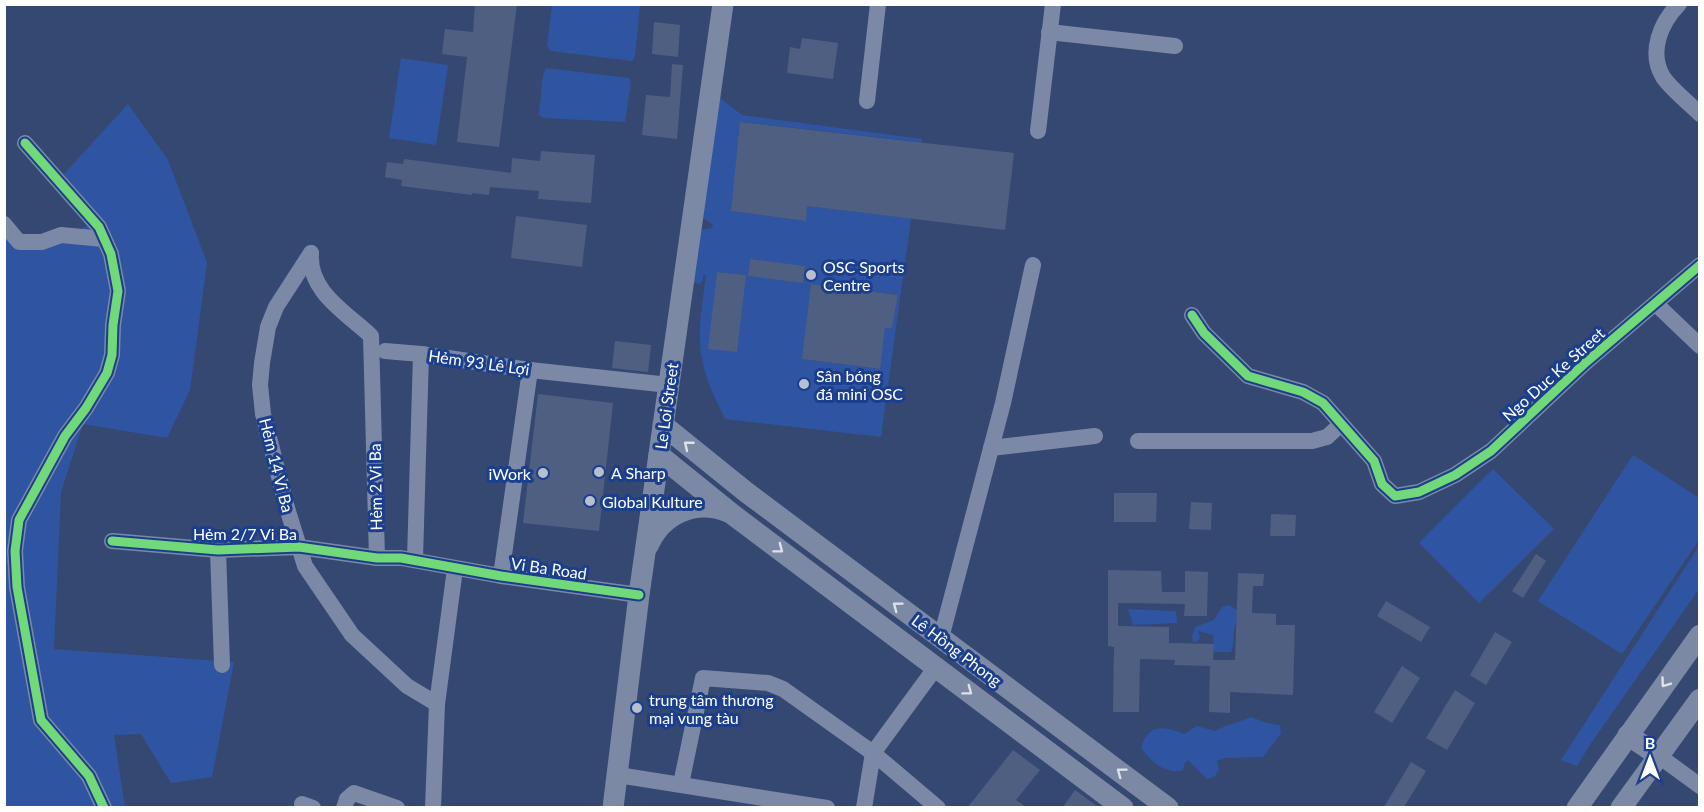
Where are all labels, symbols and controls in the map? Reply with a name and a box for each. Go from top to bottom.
place label: OSC Sports Centre [823,257,904,294]
marker: OSC Sports Centre [804,268,818,282]
street label: Ngo Duc Ke Street [1498,323,1608,425]
street label: Hẻm 93 Lê Lợi [427,346,531,378]
street label: Le Loi Street [651,361,681,450]
place label: Sân bóng đá mini OSC [816,366,903,403]
marker: Sân bóng đá mini OSC [797,377,811,391]
street label: Hẻm 14 Vi Ba [256,416,298,514]
one-way arrow [684,442,695,453]
street label: Hẻm 2 Vi Ba [365,443,385,531]
place label: A Sharp [611,463,666,482]
place label: iWork [489,464,532,483]
marker: A Sharp [592,465,606,479]
marker: iWork [536,466,550,480]
place label: Global Kulture [602,492,703,511]
marker: Global Kulture [583,494,597,508]
street label: Hẻm 2/7 Vi Ba [193,524,297,543]
one-way arrow [772,541,783,552]
street label: Vi Ba Road [510,553,588,583]
one-way arrow [893,602,904,613]
street label: Lê Hồng Phong [908,610,1006,690]
one-way arrow [1662,676,1673,687]
one-way arrow [961,684,972,695]
place label: trung tâm thương mại vung tàu [649,690,774,727]
marker: trung tâm thương mại vung tàu [630,701,644,715]
north arrow [1620,728,1680,788]
text: B [1645,733,1655,752]
one-way arrow [1116,769,1127,780]

